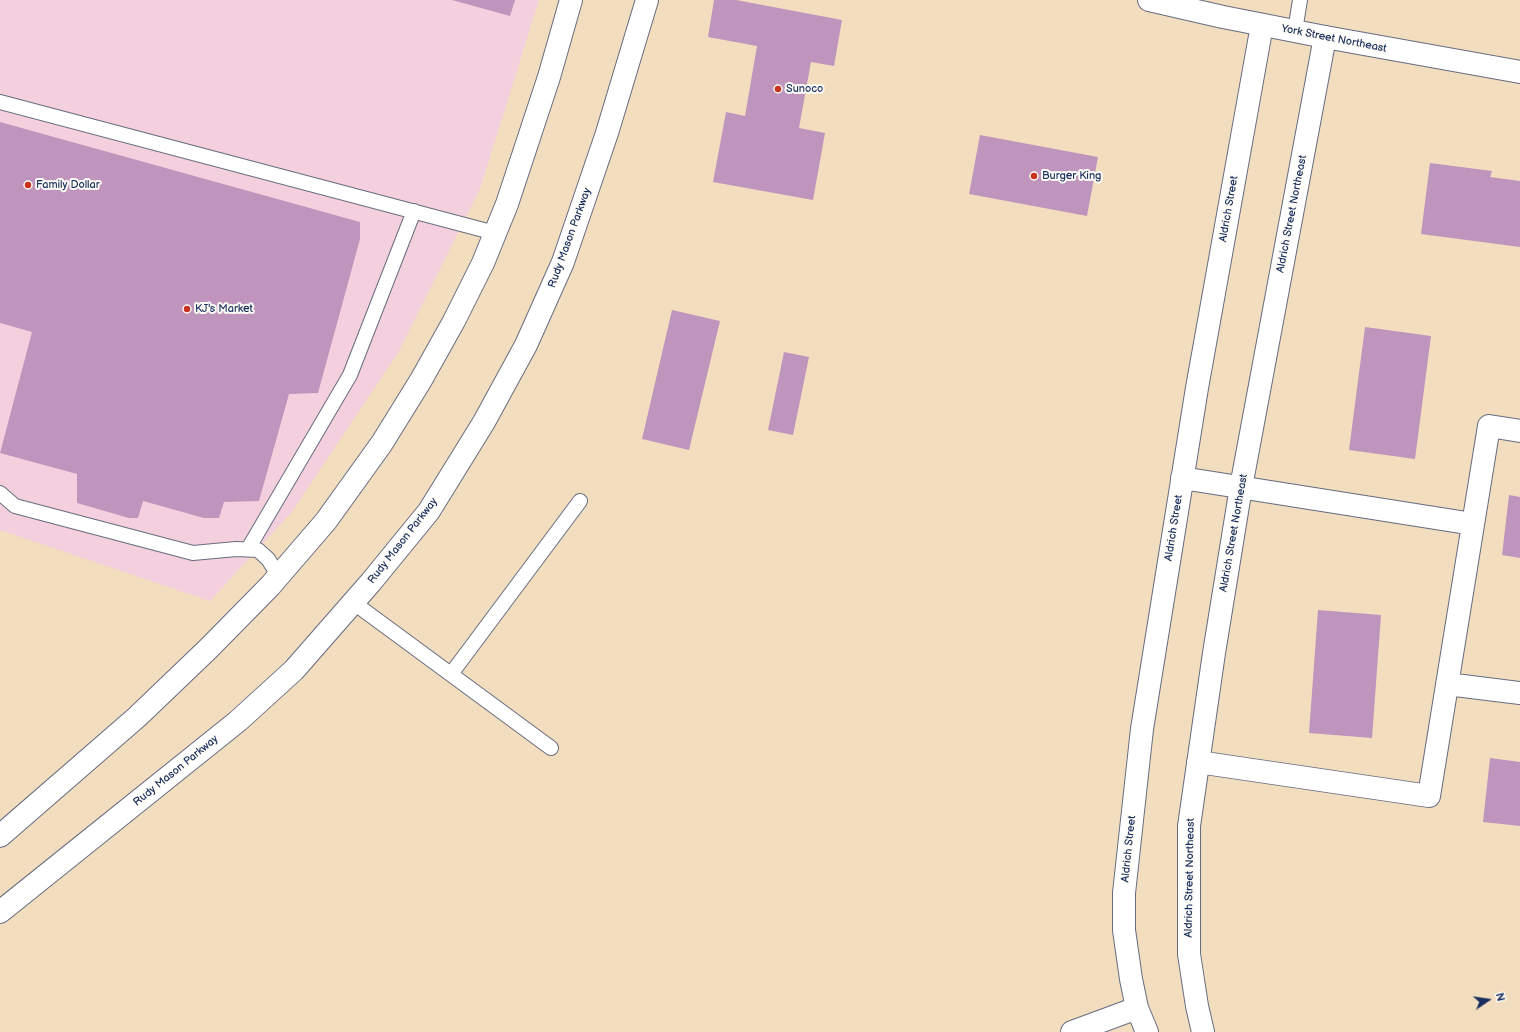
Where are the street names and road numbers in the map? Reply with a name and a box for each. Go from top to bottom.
street label: York Street Northeast [1280,22,1388,56]
street label: Aldrich Street Northeast [1274,154,1310,274]
street label: Aldrich Street [1217,175,1241,243]
street label: Rudy Mason Parkway [546,186,594,290]
street label: Aldrich Street Northeast [1217,473,1251,593]
street label: Aldrich Street [1162,494,1186,562]
street label: Rudy Mason Parkway [365,495,441,587]
street label: Rudy Mason Parkway [131,733,221,809]
street label: Aldrich Street [1119,815,1139,883]
street label: Aldrich Street Northeast [1182,818,1198,938]

